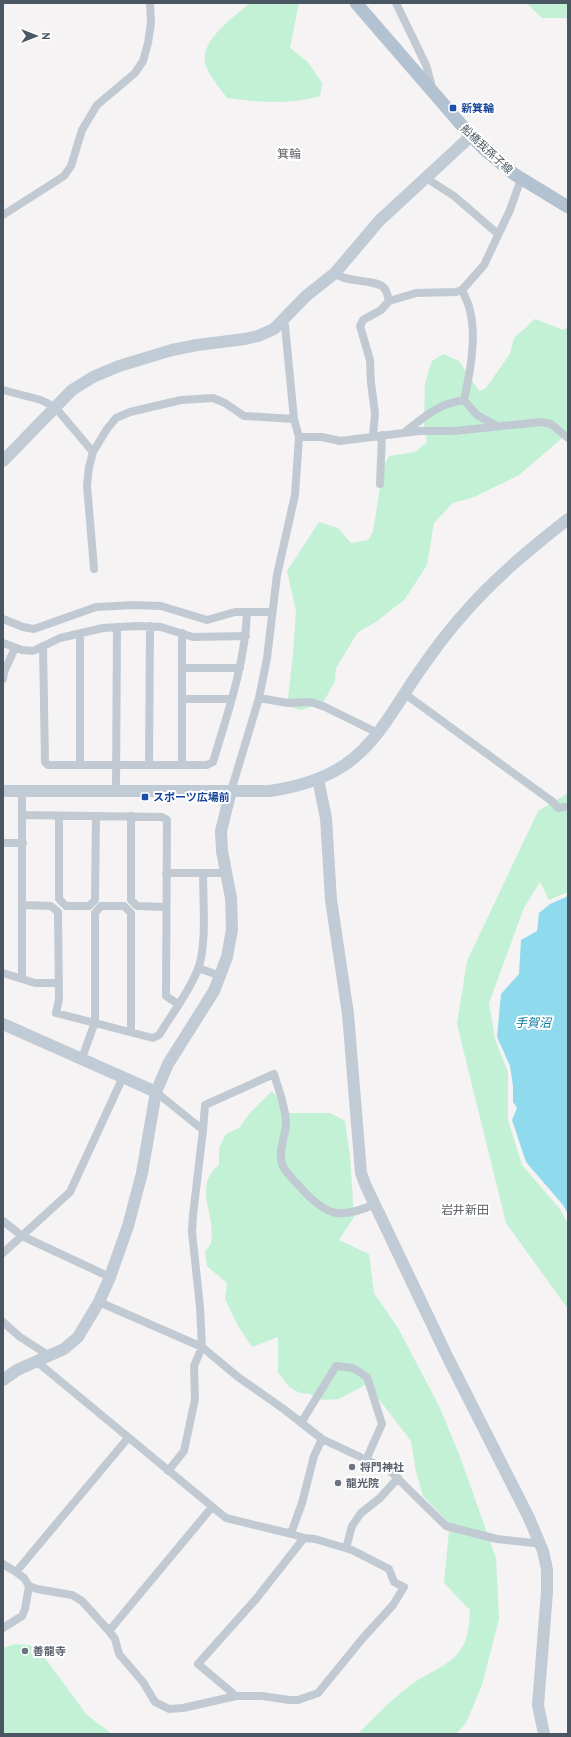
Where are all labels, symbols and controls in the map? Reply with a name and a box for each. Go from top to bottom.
north arrow [16,16,56,56]
text: N [39,32,53,40]
place label: 新箕輪 [461,101,495,115]
marker: 新箕輪 [448,103,458,113]
street label: 船橋我孫子線 [458,121,516,177]
district label: 箕輪 [277,146,301,161]
place label: スポーツ広場前 [153,790,230,804]
marker: スポーツ広場前 [140,792,150,802]
water label: 手賀沼 [515,1015,553,1030]
district label: 岩井新田 [441,1202,489,1217]
place label: 将門神社 [360,1460,404,1474]
marker: 将門神社 [347,1462,357,1472]
place label: 龍光院 [346,1476,379,1490]
marker: 龍光院 [333,1478,343,1488]
place label: 善龍寺 [33,1644,66,1658]
marker: 善龍寺 [20,1646,30,1656]

